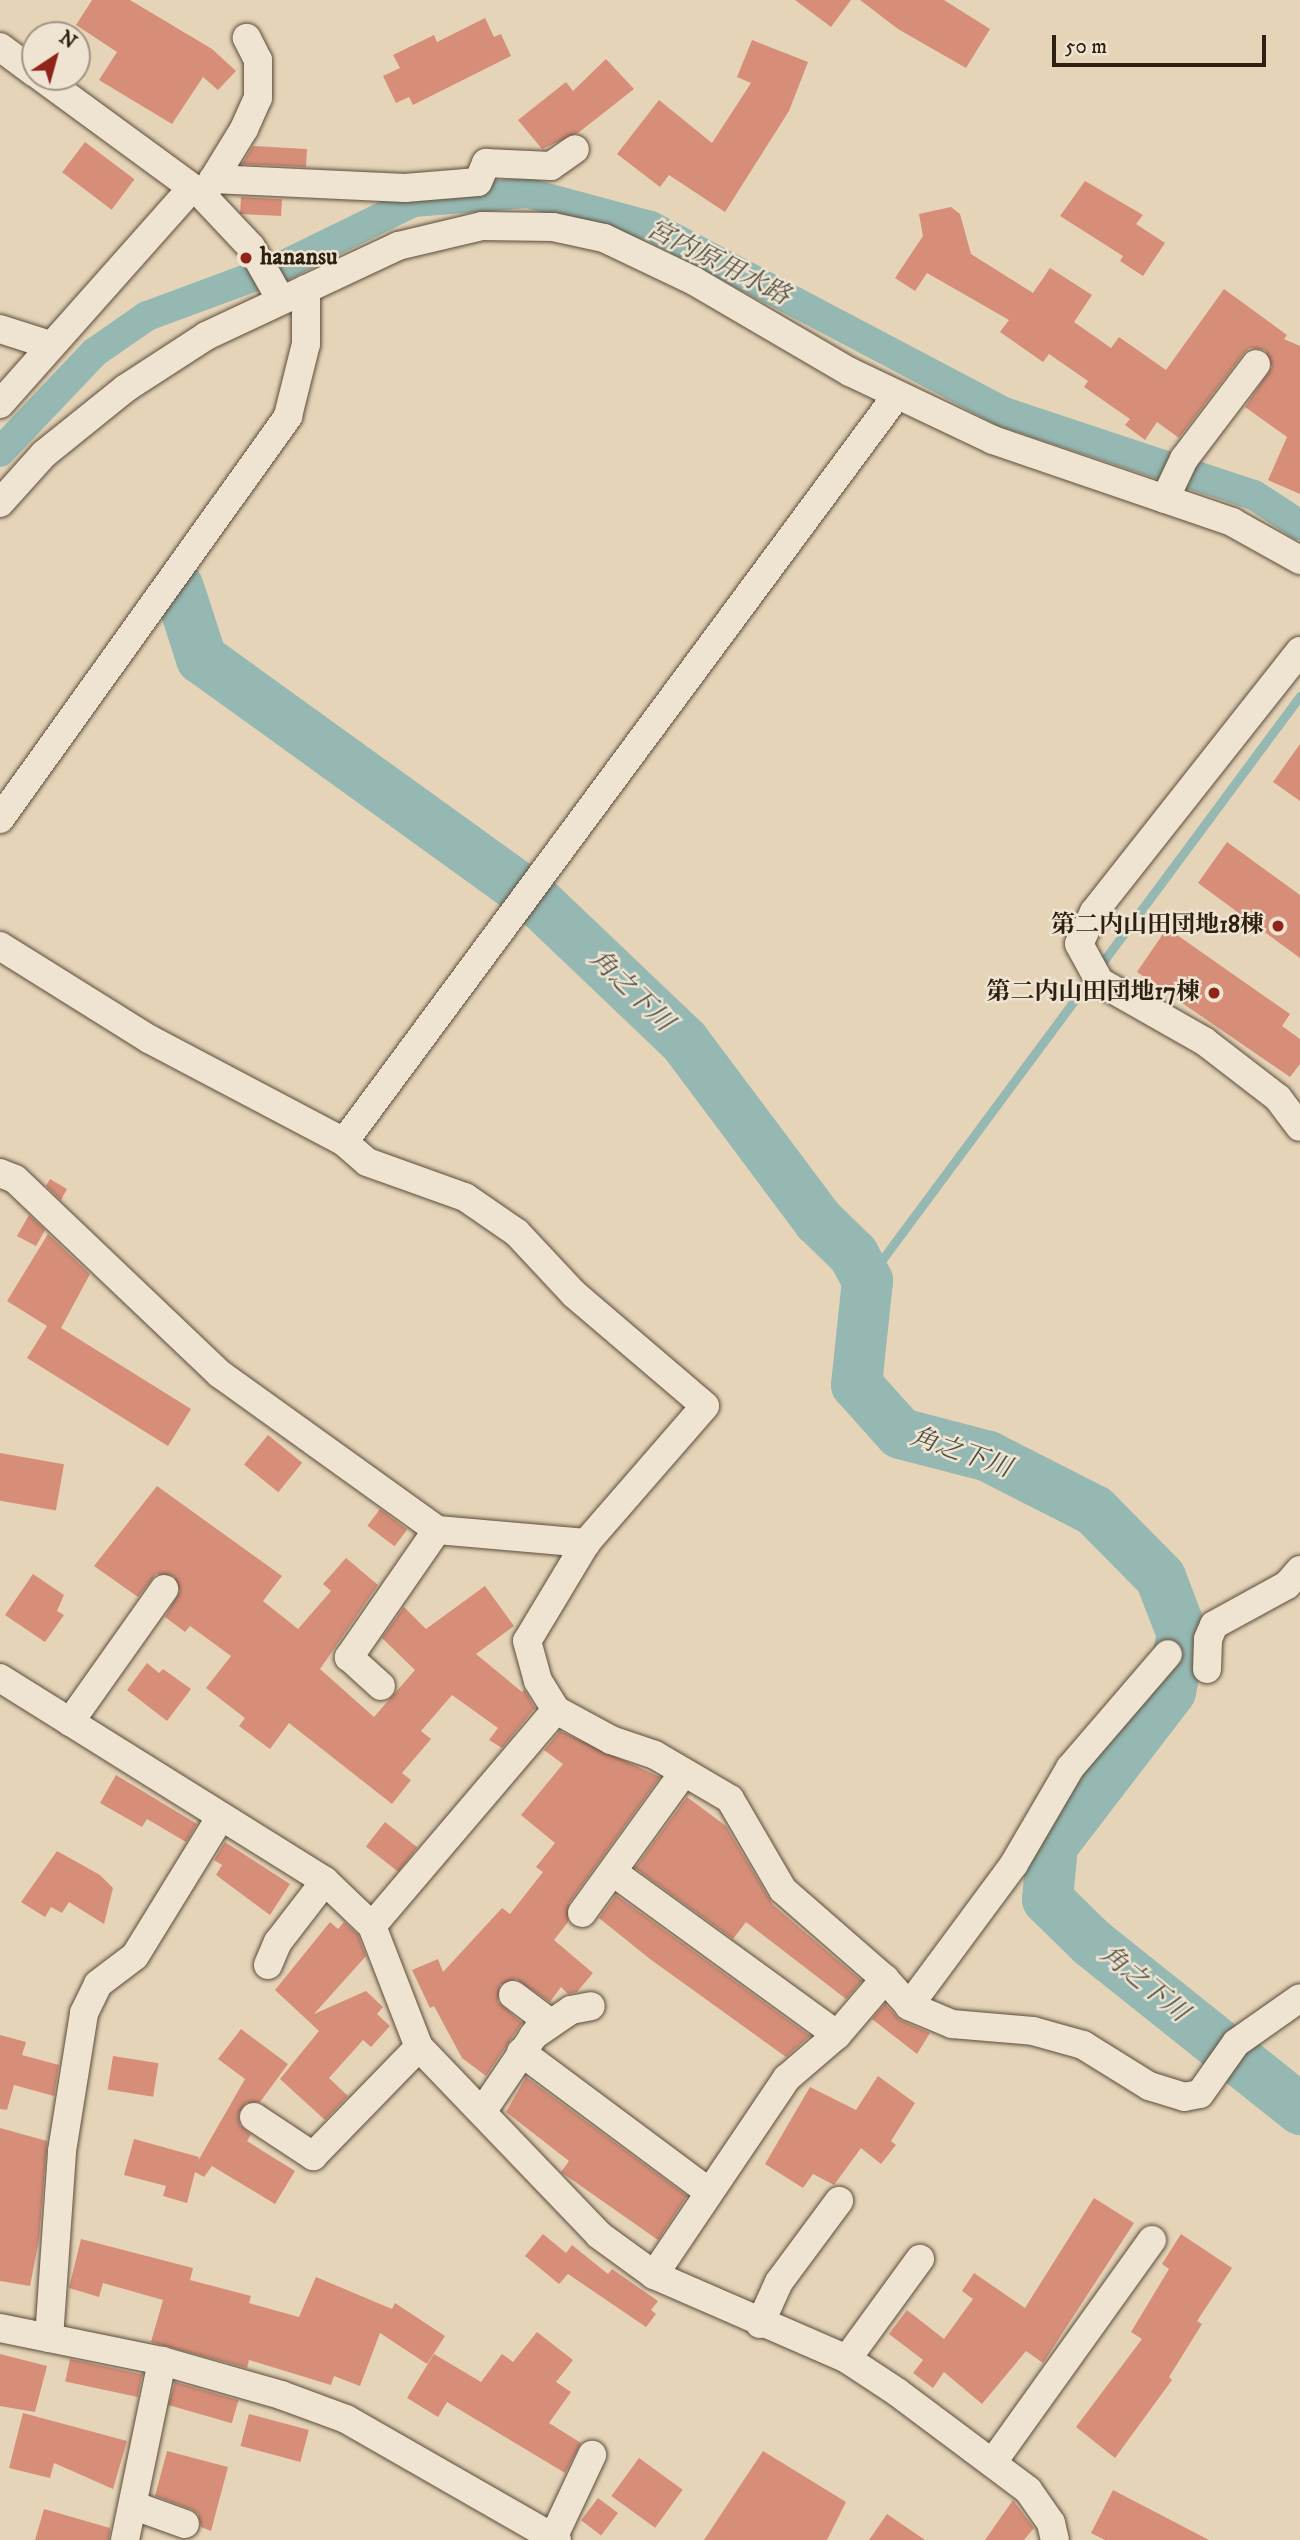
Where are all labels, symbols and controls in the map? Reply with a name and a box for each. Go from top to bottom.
north arrow [21,21,91,91]
scale bar [1055,21,1268,65]
text: N [54,26,81,54]
text: 50 m [1065,34,1107,60]
water label: 宮内原用水路 [641,214,795,312]
place label: hanansu [260,244,338,272]
marker: hanansu [238,250,254,266]
place label: 第二内山田団地18棟 [1051,912,1264,940]
marker: 第二内山田団地18棟 [1270,918,1286,934]
water label: 角之下川 [583,944,679,1038]
place label: 第二内山田団地17棟 [987,979,1200,1007]
marker: 第二内山田団地17棟 [1206,985,1222,1001]
water label: 角之下川 [907,1421,1015,1485]
water label: 角之下川 [1094,1939,1194,2029]

